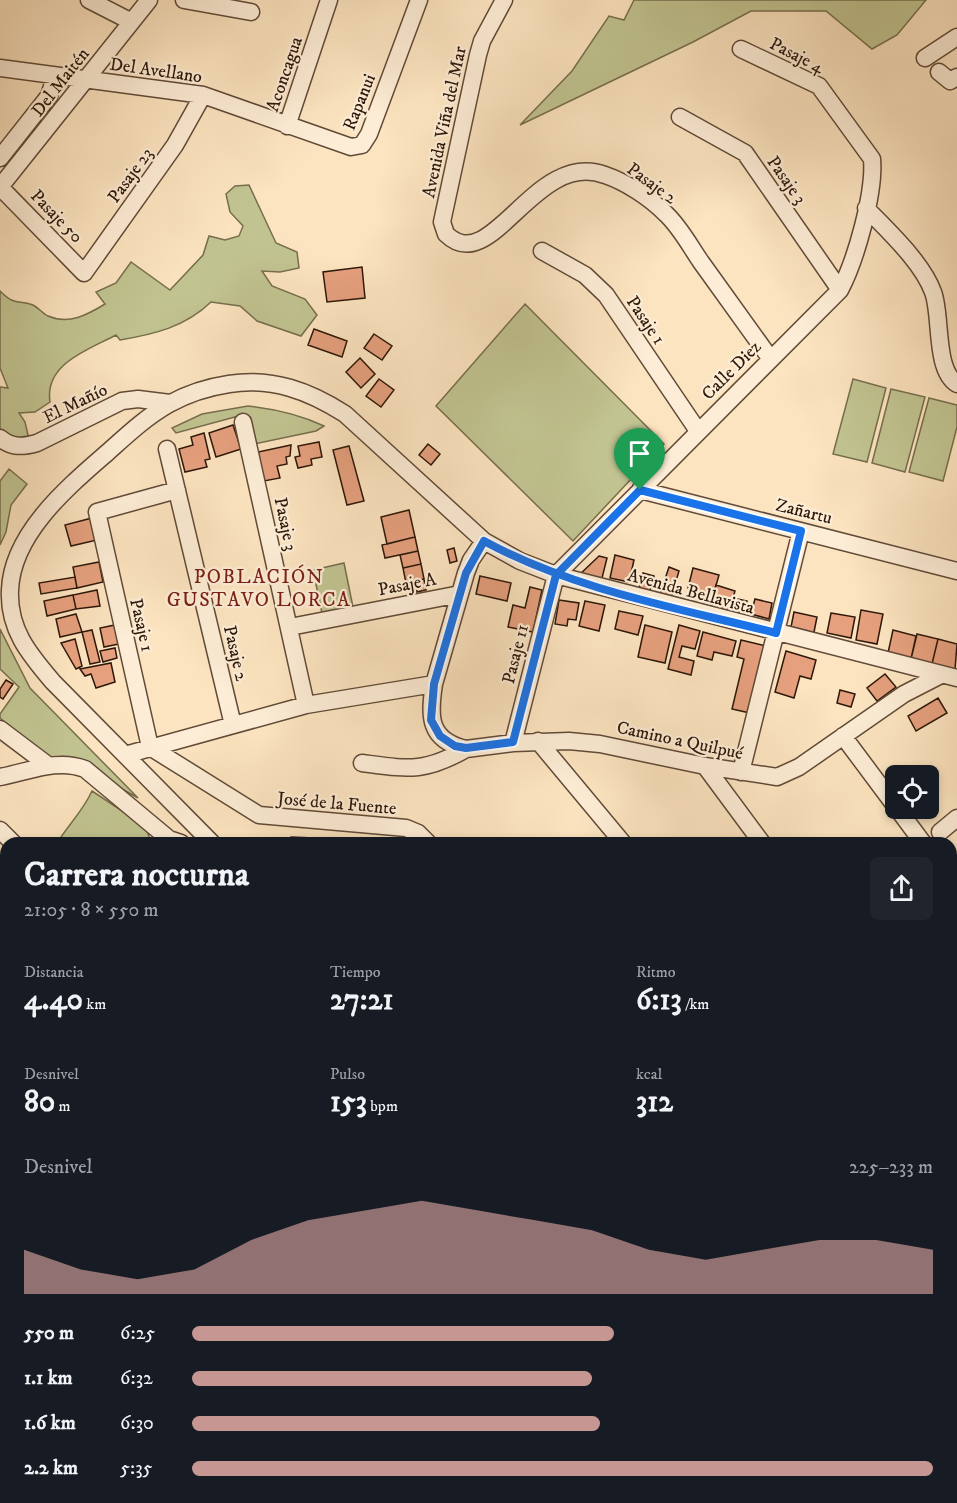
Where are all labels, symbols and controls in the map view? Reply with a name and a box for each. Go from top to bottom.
street label: Pasaje 4 [766,33,828,79]
street label: Aconcagua [262,34,308,115]
street label: Del Maitén [27,43,95,121]
street label: Avenida Viña del Mar [418,44,472,200]
street label: Del Avellano [108,54,204,88]
street label: Rapanui [339,71,381,134]
street label: Pasaje 23 [103,144,158,208]
street label: Pasaje 3 [762,152,811,209]
street label: Pasaje 2 [622,158,681,209]
street label: Pasaje 50 [25,185,87,248]
street label: Pasaje 1 [621,292,669,349]
street label: Calle Diez [697,336,766,405]
street label: El Mañío [40,379,111,429]
pin [614,428,665,490]
icon: arrive [623,437,656,470]
street label: Zañartu [773,494,835,530]
street label: Pasaje 3 [269,495,301,553]
district label: POBLACIÓN GUSTAVO LORCA [167,564,351,613]
street label: Avenida Bellavista [625,564,757,620]
street label: Pasaje A [376,568,439,601]
street label: Pasaje 1 [124,596,158,654]
street label: Pasaje 11 [498,622,534,686]
street label: Pasaje 2 [218,623,252,683]
street label: Camino a Quilpué [615,717,745,765]
map controls [885,765,939,819]
button: locate [885,765,939,819]
street label: José de la Fuente [275,788,397,820]
text: Carrera nocturna [24,855,249,896]
button: share [870,857,933,920]
text: 21:05 · 8 × 550 m [24,898,159,923]
text: Distancia [24,962,83,982]
text: Tiempo [330,962,381,982]
text: Ritmo [636,962,676,982]
text: 4.40 [24,982,83,1019]
text: 27:21 [330,982,393,1019]
text: 6:13 [636,982,682,1019]
text: km [83,994,106,1014]
text: /km [682,994,709,1014]
text: Desnivel [24,1064,79,1084]
text: Pulso [330,1064,365,1084]
text: kcal [636,1064,662,1084]
text: 80 [24,1084,55,1121]
text: 153 [330,1084,367,1121]
text: 312 [636,1084,673,1121]
text: m [55,1096,71,1116]
text: bpm [367,1096,398,1116]
text: Desnivel [24,1155,93,1180]
text: 225–233 m [849,1155,933,1180]
text: 550 m [24,1321,74,1346]
text: 6:25 [120,1321,155,1346]
text: 1.1 km [24,1366,73,1391]
text: 6:32 [120,1366,153,1391]
text: 1.6 km [24,1411,76,1436]
text: 6:30 [120,1411,154,1436]
text: 2.2 km [24,1456,78,1481]
text: 5:35 [120,1456,153,1481]

